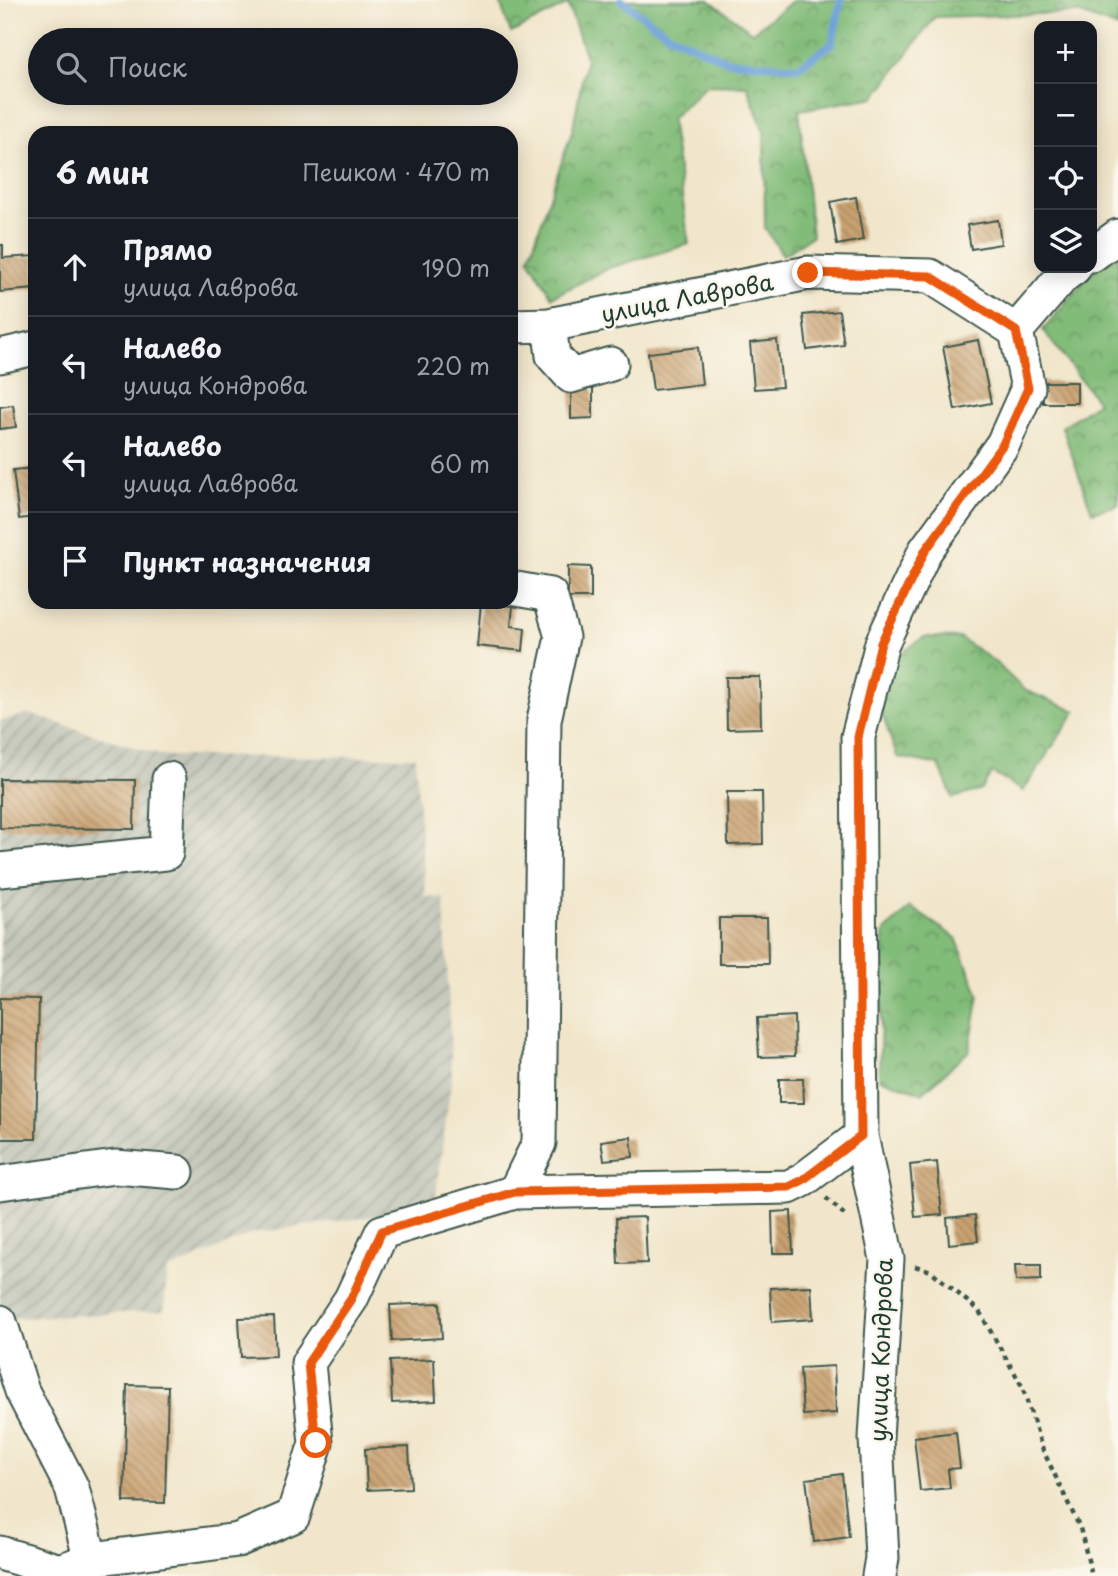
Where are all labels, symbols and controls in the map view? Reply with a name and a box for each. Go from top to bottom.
map controls [1034,21,1097,273]
button: + [1034,21,1097,84]
search box [28,28,518,105]
text: Поиск [108,47,187,86]
icon: search [52,48,90,86]
button: − [1034,84,1097,147]
button: locate [1034,147,1097,210]
text: 6 мин [56,149,150,194]
text: Пешком · 470 m [302,154,490,189]
button: layers [1034,210,1097,273]
text: Прямо [123,230,212,269]
icon: ahead [56,248,94,286]
text: 190 m [422,250,490,285]
route end [792,257,823,288]
street label: улица Лаврова [598,263,777,331]
text: улица Лаврова [123,269,298,304]
text: Налево [123,328,221,367]
icon: left [56,346,94,384]
text: 220 m [416,348,490,383]
text: улица Кондрова [123,367,307,402]
text: Налево [123,426,221,465]
icon: left [56,444,94,482]
text: 60 m [430,446,490,481]
text: улица Лаврова [123,465,298,500]
icon: arrive [56,542,94,580]
text: Пункт назначения [123,542,371,581]
street label: улица Кондрова [859,1257,901,1443]
route start [300,1427,331,1458]

